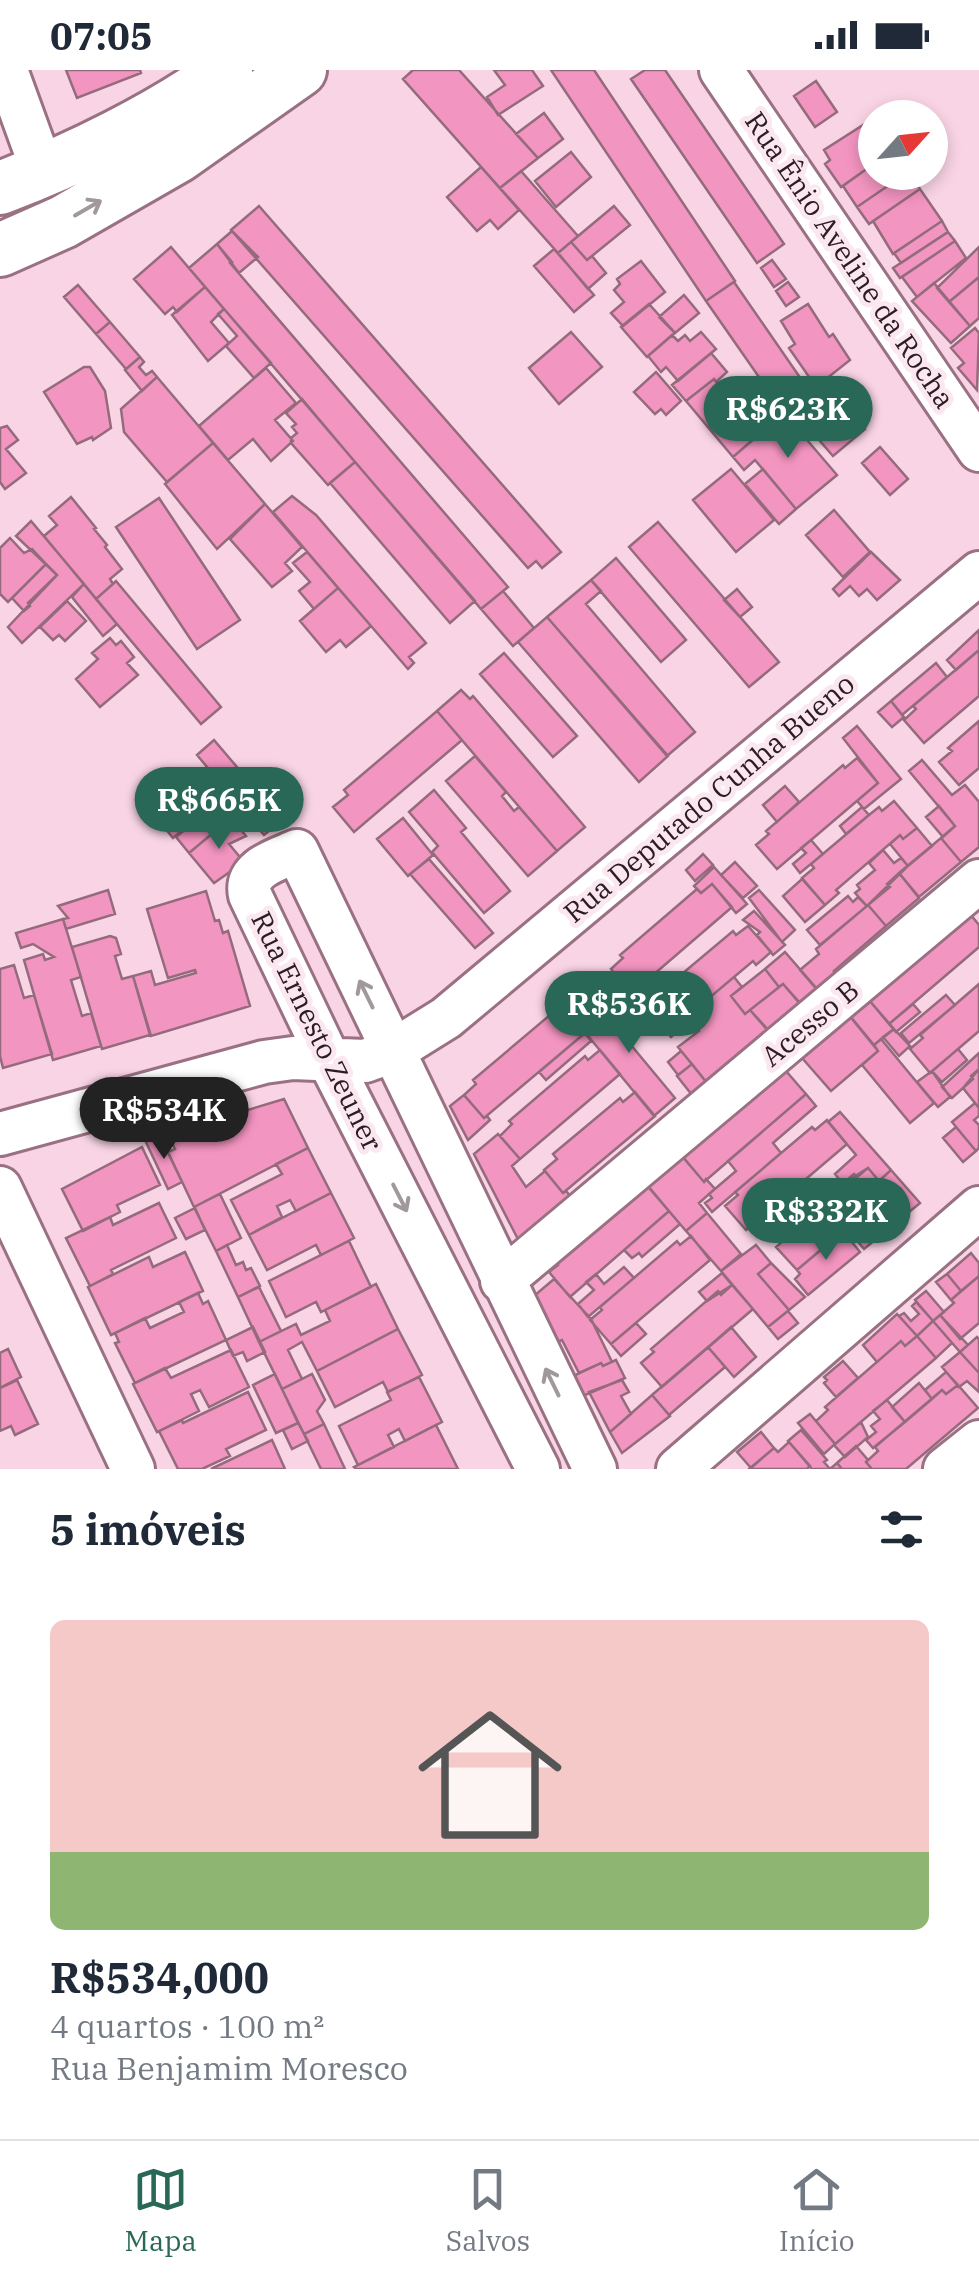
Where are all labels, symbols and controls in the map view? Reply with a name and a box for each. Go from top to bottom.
text: 07:05 [50,11,153,60]
north arrow [858,100,948,190]
map controls [858,100,948,190]
street label: Rua Ênio Aveline da Rocha [737,104,964,415]
one-way arrow [73,197,102,217]
pin: R$623K [707,376,869,461]
text: R$623K [726,387,850,429]
street label: Rua Deputado Cunha Bueno [556,665,862,930]
pin: R$665K [138,767,300,852]
text: R$665K [157,778,281,820]
street label: Rua Ernesto Zeuner [243,905,392,1157]
pin: R$536K [548,971,710,1056]
street label: Acesso B [753,971,866,1074]
one-way arrow [356,980,375,1009]
text: R$536K [567,982,691,1024]
pin: R$534K [83,1077,245,1162]
text: R$534K [102,1088,226,1130]
pin: R$332K [745,1178,907,1263]
one-way arrow [391,1183,410,1213]
text: R$332K [764,1189,888,1231]
one-way arrow [542,1367,561,1397]
text: 5 imóveis [50,1502,246,1557]
icon: filters [874,1502,929,1557]
icon: home [400,1685,580,1865]
text: R$534,000 [50,1950,269,2005]
text: 4 quartos · 100 m² [50,2005,324,2047]
text: Rua Benjamim Moresco [50,2047,408,2089]
tab: Mapa [124,2162,197,2259]
tab: Salvos [446,2162,530,2259]
tab: Início [779,2162,855,2259]

